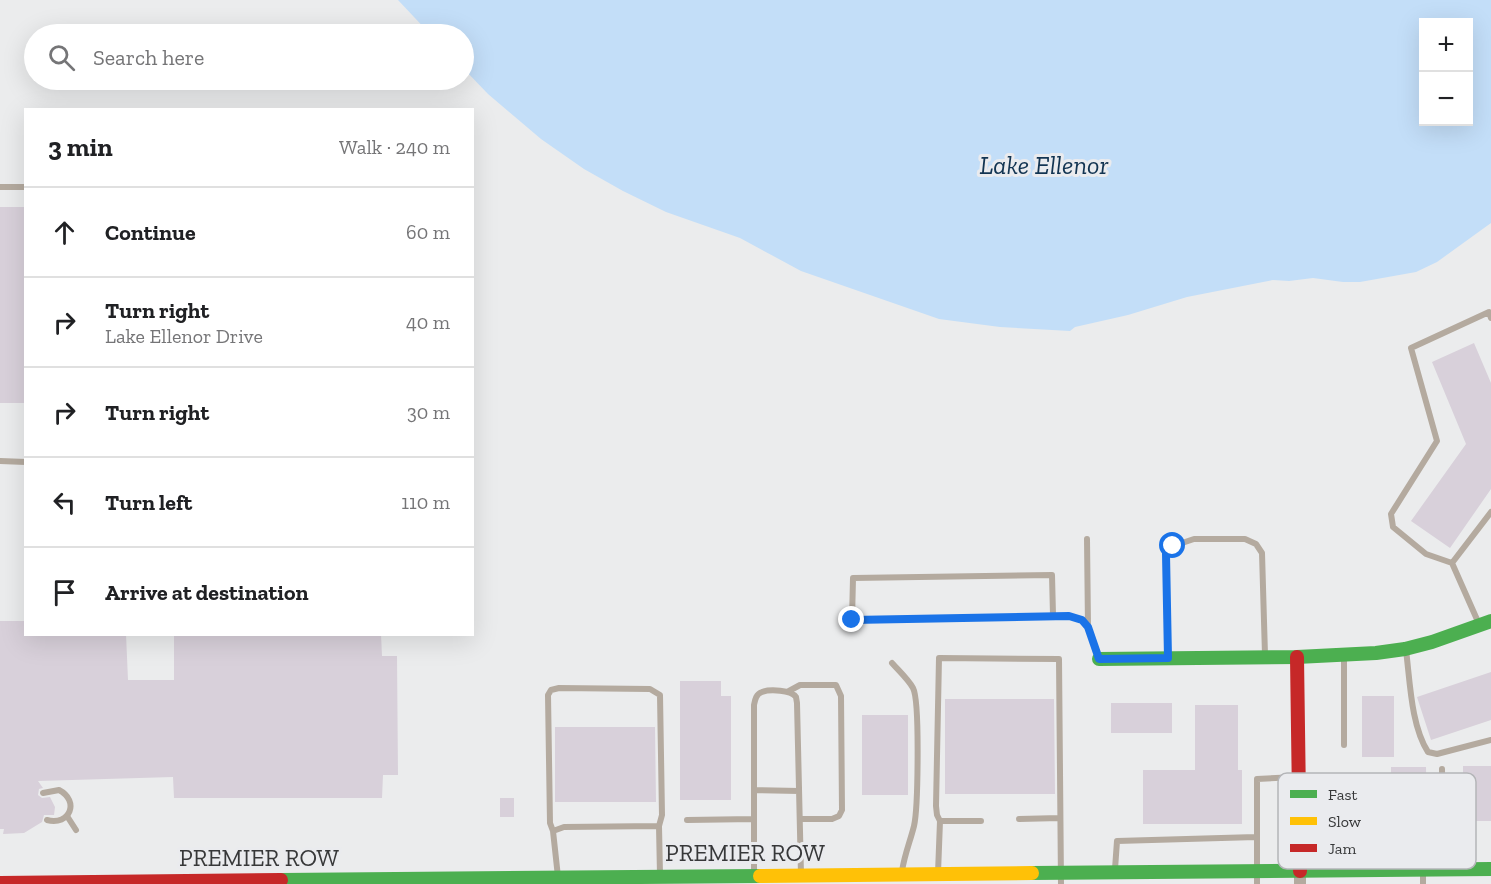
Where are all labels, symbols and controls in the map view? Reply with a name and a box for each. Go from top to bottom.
map controls [1419,18,1473,126]
button: + [1419,18,1473,72]
search box [24,24,474,90]
icon: search [45,41,78,74]
text: Search here [93,44,204,71]
button: − [1419,72,1473,126]
text: 3 min [48,131,113,163]
text: Walk · 240 m [339,135,450,159]
water label: Lake Ellenor [980,149,1109,181]
icon: ahead [48,216,81,249]
text: Continue [105,219,196,246]
text: 60 m [406,220,450,244]
text: Turn right [105,297,209,324]
icon: right [48,306,81,339]
text: 40 m [406,310,450,334]
text: Lake Ellenor Drive [105,324,263,348]
icon: right [48,396,81,429]
text: Turn right [105,399,209,426]
text: 30 m [407,400,450,424]
icon: left [48,486,81,519]
text: Turn left [105,489,192,516]
text: 110 m [401,490,450,514]
route start [1159,532,1185,558]
icon: arrive [48,576,81,609]
text: Arrive at destination [105,579,308,606]
route end [838,606,864,632]
legend [1278,773,1476,869]
text: Fast [1328,785,1357,804]
text: Slow [1328,812,1362,831]
street label: PREMIER ROW [665,838,826,867]
text: Jam [1328,839,1357,858]
street label: PREMIER ROW [179,843,340,872]

